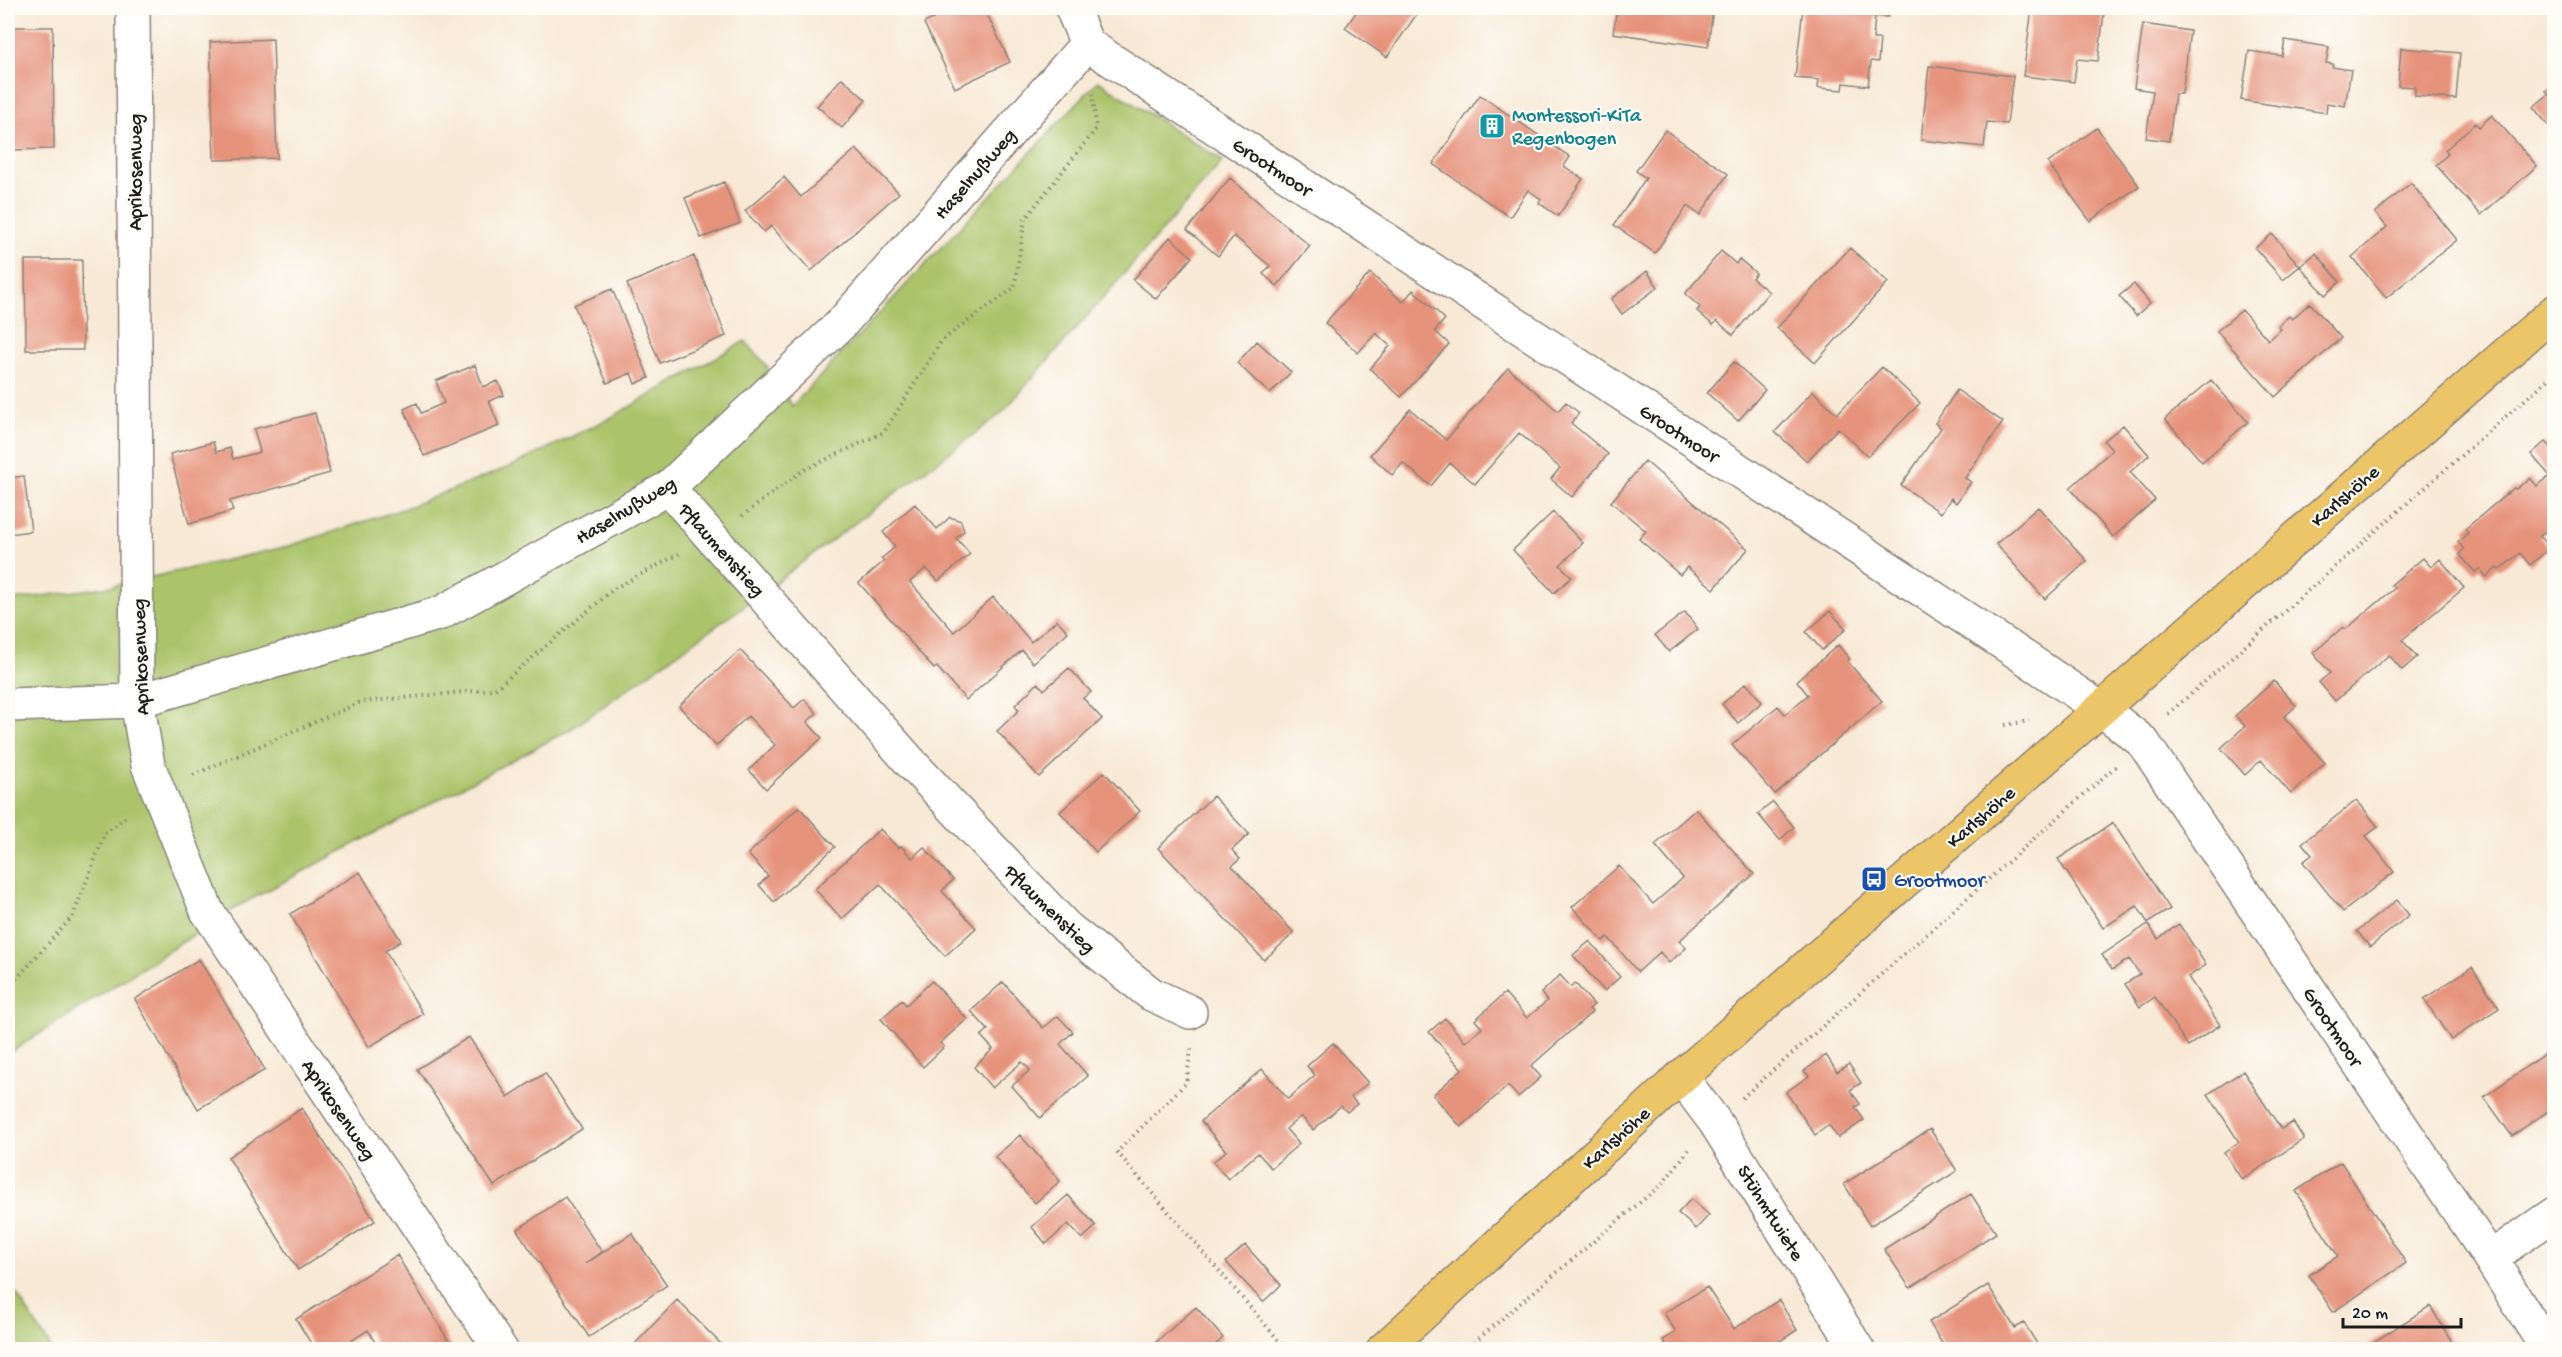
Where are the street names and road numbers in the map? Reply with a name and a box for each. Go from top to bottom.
street label: Aprikosenweg [126,114,149,230]
street label: Haselnußweg [931,125,1022,225]
street label: Grootmoor [1227,135,1317,204]
street label: Grootmoor [1634,401,1724,470]
street label: Karlshöhe [2307,461,2386,534]
street label: Haselnußweg [573,473,681,551]
street label: Pflaumenstieg [672,499,768,603]
street label: Aprikosenweg [129,598,156,716]
street label: Karlshöhe [1943,782,2022,855]
street label: Pflaumenstieg [998,861,1099,960]
street label: Grootmoor [2296,984,2367,1074]
street label: Aprikosenweg [295,1056,379,1166]
street label: Karlshöhe [1579,1103,1656,1176]
street label: Stühmtwiete [1731,1162,1808,1267]

